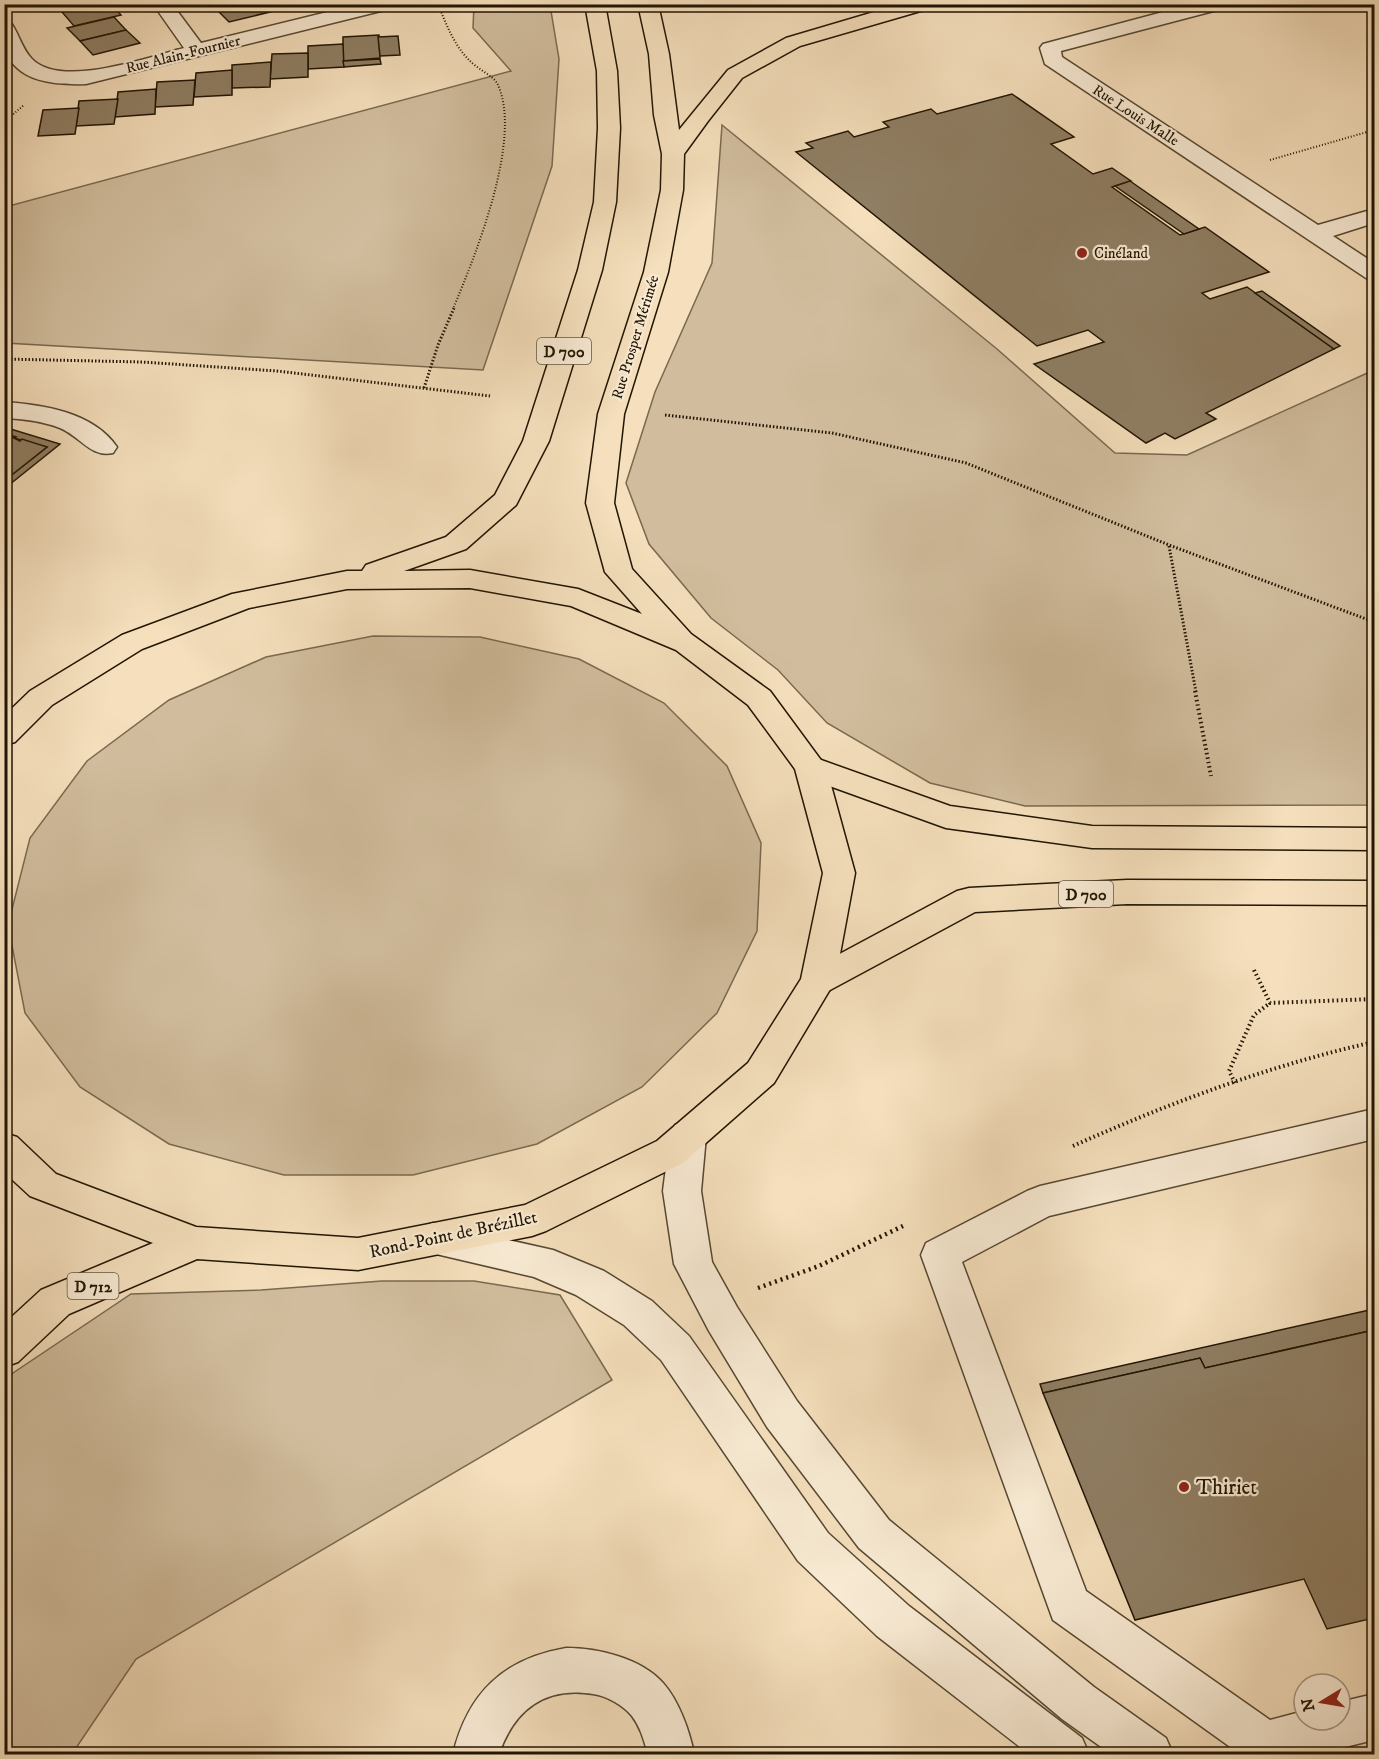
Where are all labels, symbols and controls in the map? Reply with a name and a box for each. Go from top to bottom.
street label: Rue Alain-Fournier [124,31,243,78]
street label: Rue Louis Malle [1089,80,1183,150]
place label: Cinéland [1094,244,1148,263]
marker: Cinéland [1075,246,1089,260]
street label: Rue Prosper Mérimée [608,273,663,401]
road number: D 700 [537,338,591,364]
road number: D 700 [1059,881,1113,907]
street label: Rond-Point de Brézillet [367,1206,539,1264]
road number: D 712 [68,1273,118,1299]
place label: Thiriet [1196,1475,1257,1501]
marker: Thiriet [1177,1480,1191,1494]
north arrow [1292,1672,1352,1732]
text: N [1297,1696,1319,1713]

